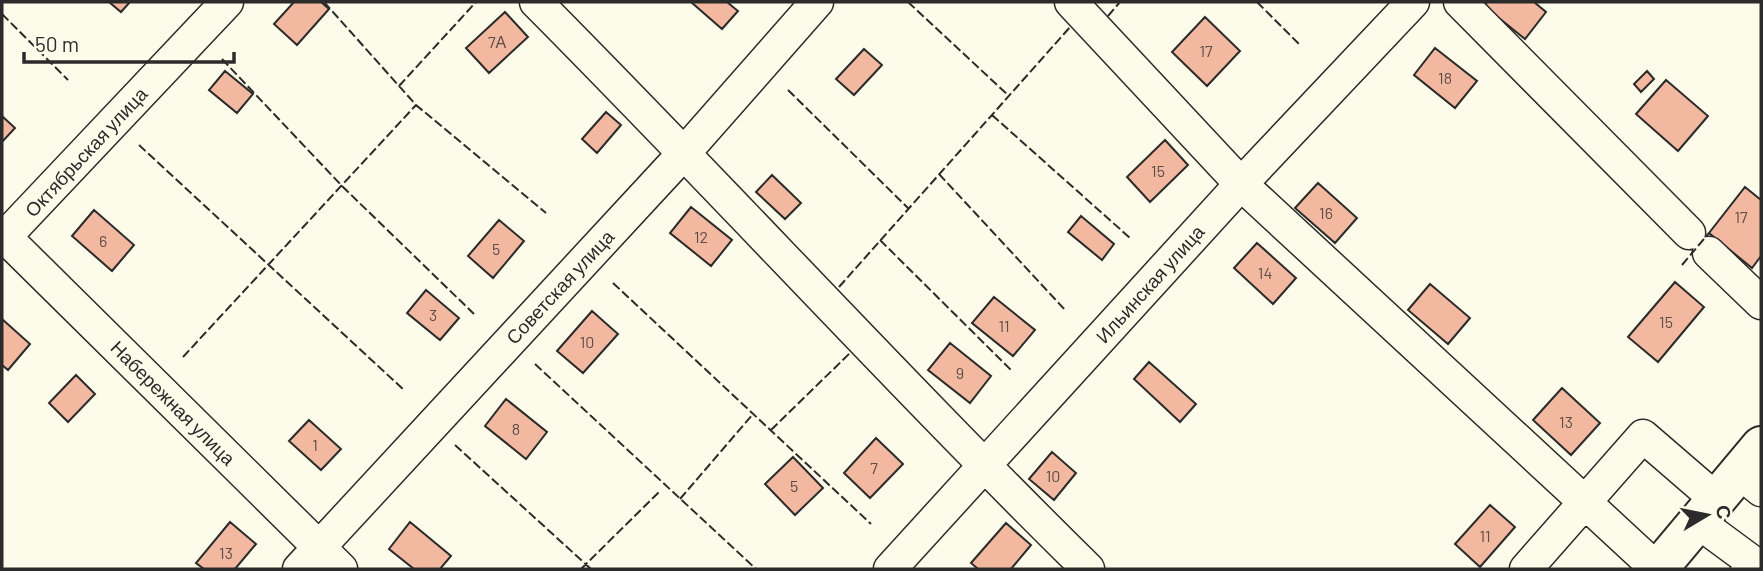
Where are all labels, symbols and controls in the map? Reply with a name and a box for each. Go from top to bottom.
scale bar [24,21,234,65]
text: 50 m [35,31,79,56]
house number: 7А [488,32,506,51]
house number: 17 [1199,41,1213,60]
house number: 18 [1438,68,1452,87]
street label: Октябрьская улица [20,82,152,221]
house number: 15 [1151,161,1165,180]
house number: 16 [1319,203,1333,222]
house number: 17 [1734,207,1748,226]
street label: Ильинская улица [1091,220,1209,347]
street label: Советская улица [501,224,619,349]
house number: 12 [694,227,708,246]
house number: 6 [99,231,107,250]
house number: 5 [492,239,500,258]
house number: 14 [1258,263,1272,282]
house number: 3 [429,305,437,324]
house number: 15 [1659,312,1673,331]
house number: 11 [998,316,1010,335]
house number: 10 [580,332,594,351]
street label: Набережная улица [106,336,241,470]
house number: 9 [956,363,964,382]
house number: 13 [1559,412,1573,431]
house number: 8 [512,419,520,438]
house number: 1 [312,435,318,454]
house number: 7 [870,458,878,477]
house number: 10 [1046,466,1060,485]
house number: 5 [790,476,798,495]
north arrow [1672,480,1742,550]
text: С [1712,503,1737,521]
house number: 11 [1479,526,1491,545]
house number: 13 [219,543,233,562]

